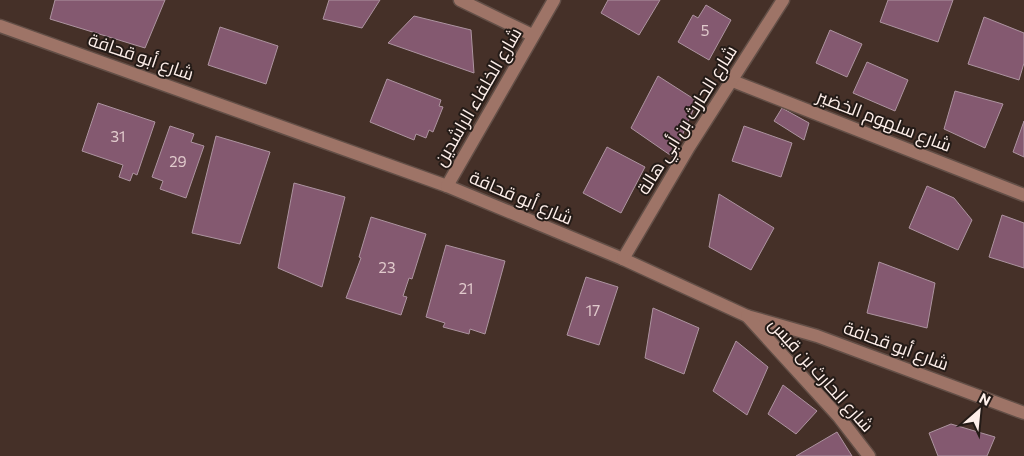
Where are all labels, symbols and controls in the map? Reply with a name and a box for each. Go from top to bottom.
house number: 5 [701,21,709,39]
street label: شارع الخلفاء الراشدين [428,23,528,171]
street label: شارع أبو قحافة [85,28,197,86]
street label: شارع الحارث بن أبي هالة [631,41,744,200]
street label: شارع سلهوم الخضير [812,84,955,158]
house number: 31 [111,127,125,145]
house number: 29 [169,152,187,170]
street label: شارع أبو قحافة [466,165,576,231]
house number: 23 [379,258,395,276]
house number: 21 [459,279,473,297]
house number: 17 [586,301,600,319]
street label: شارع الحارث بن قيس [763,313,879,437]
street label: شارع أبو قحافة [840,316,952,376]
north arrow [954,386,1004,436]
text: N [977,389,994,409]

